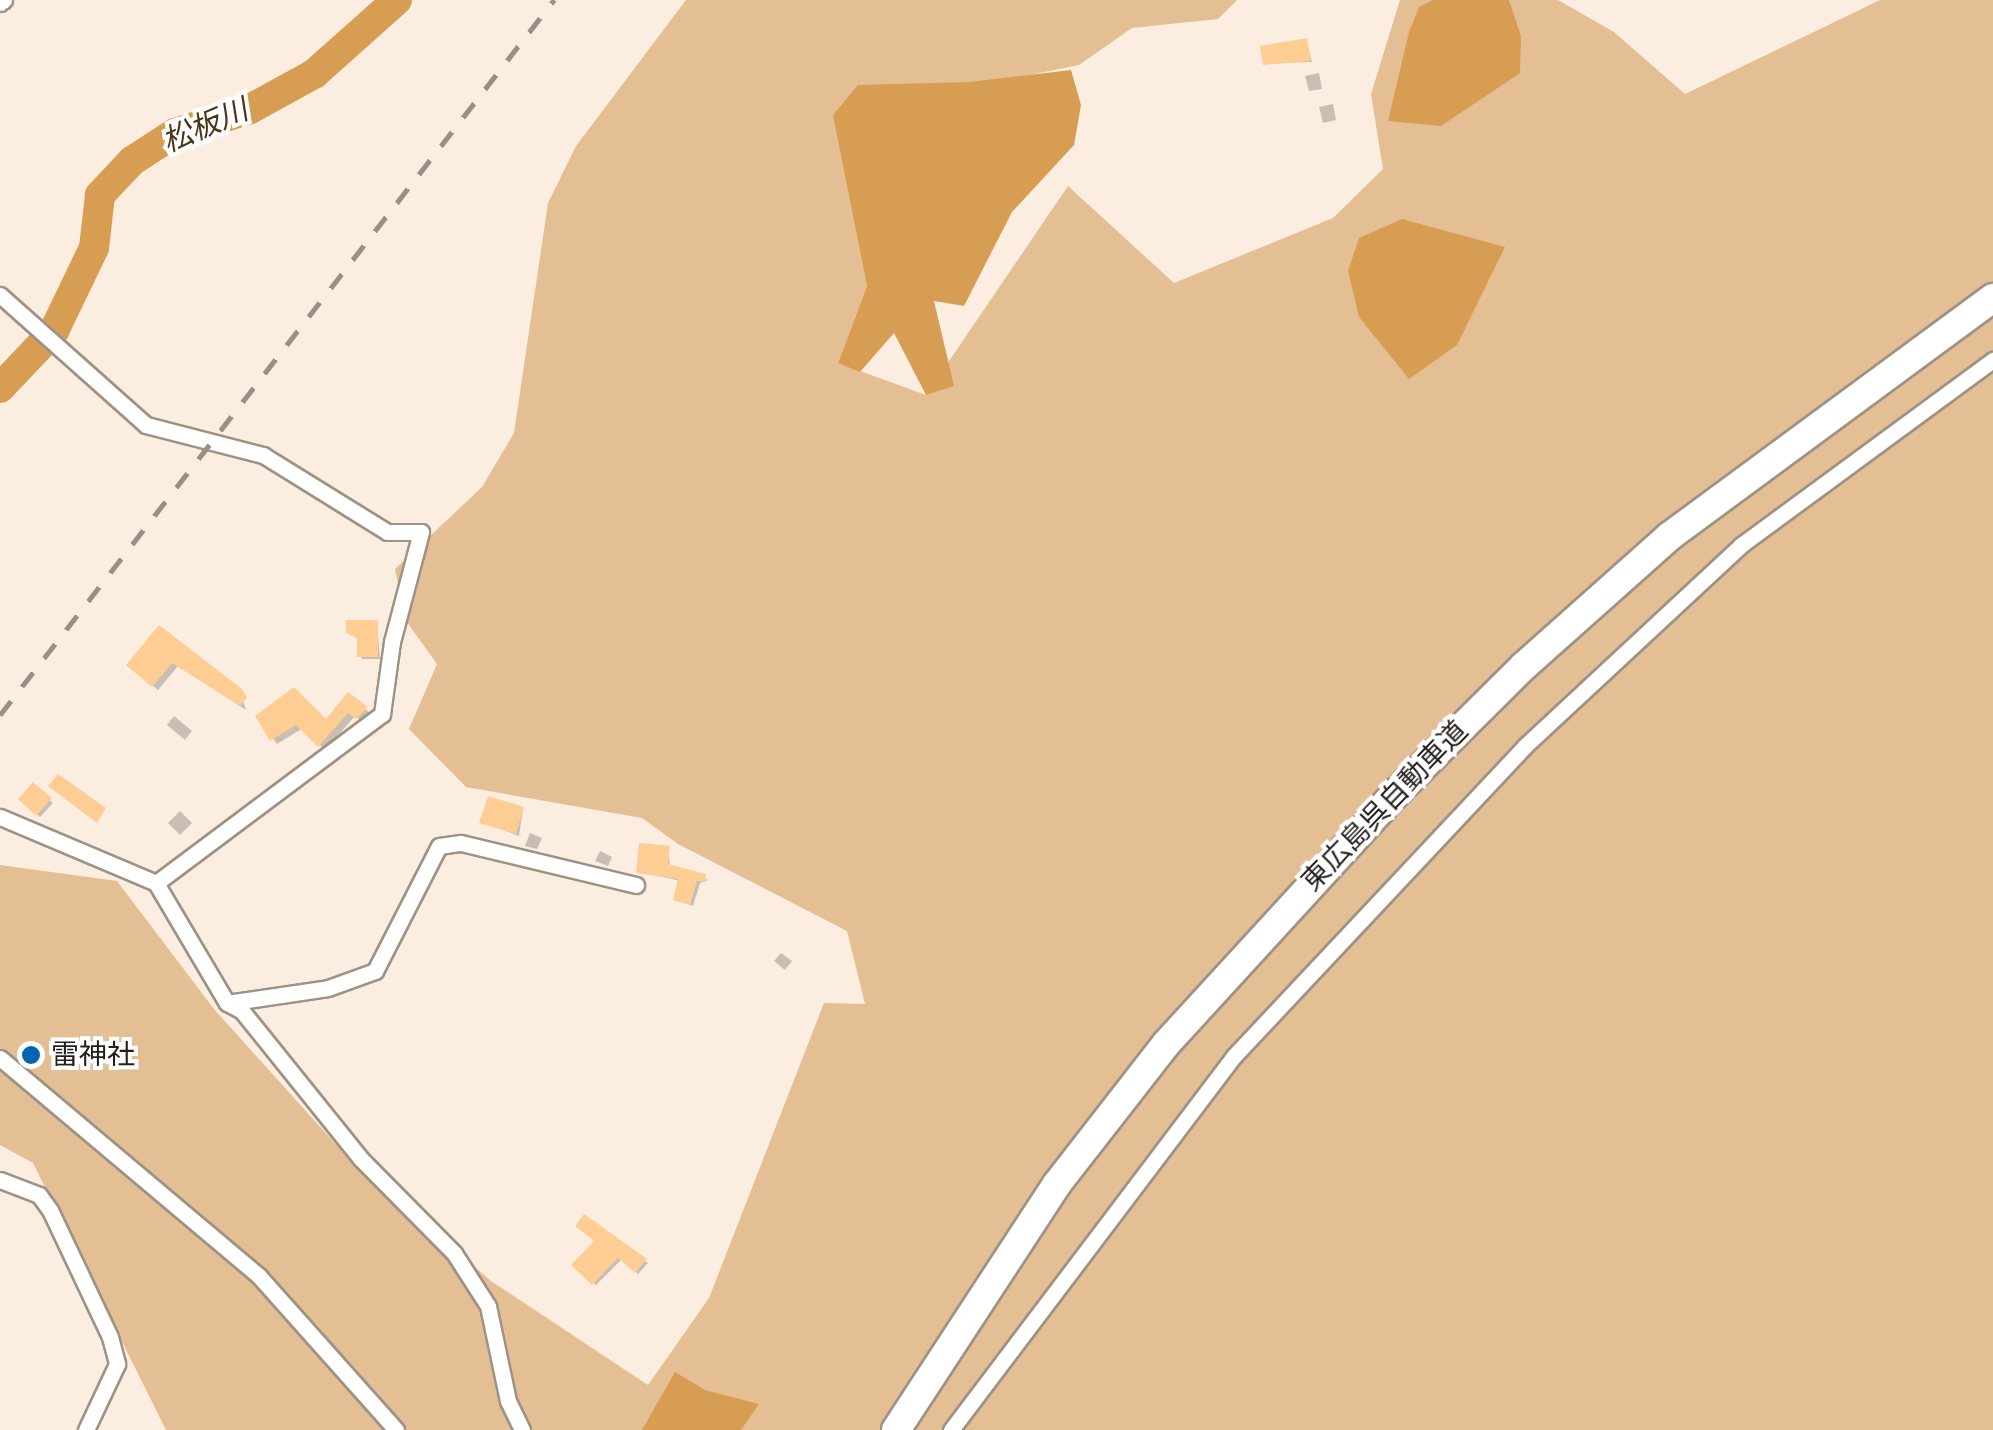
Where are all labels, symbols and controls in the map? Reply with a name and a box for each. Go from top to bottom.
water label: 松板川 [157,92,253,160]
street label: 東広島呉自動車道 [1295,714,1475,898]
place label: 雷神社 [51,1038,135,1072]
marker: 雷神社 [20,1044,42,1066]

